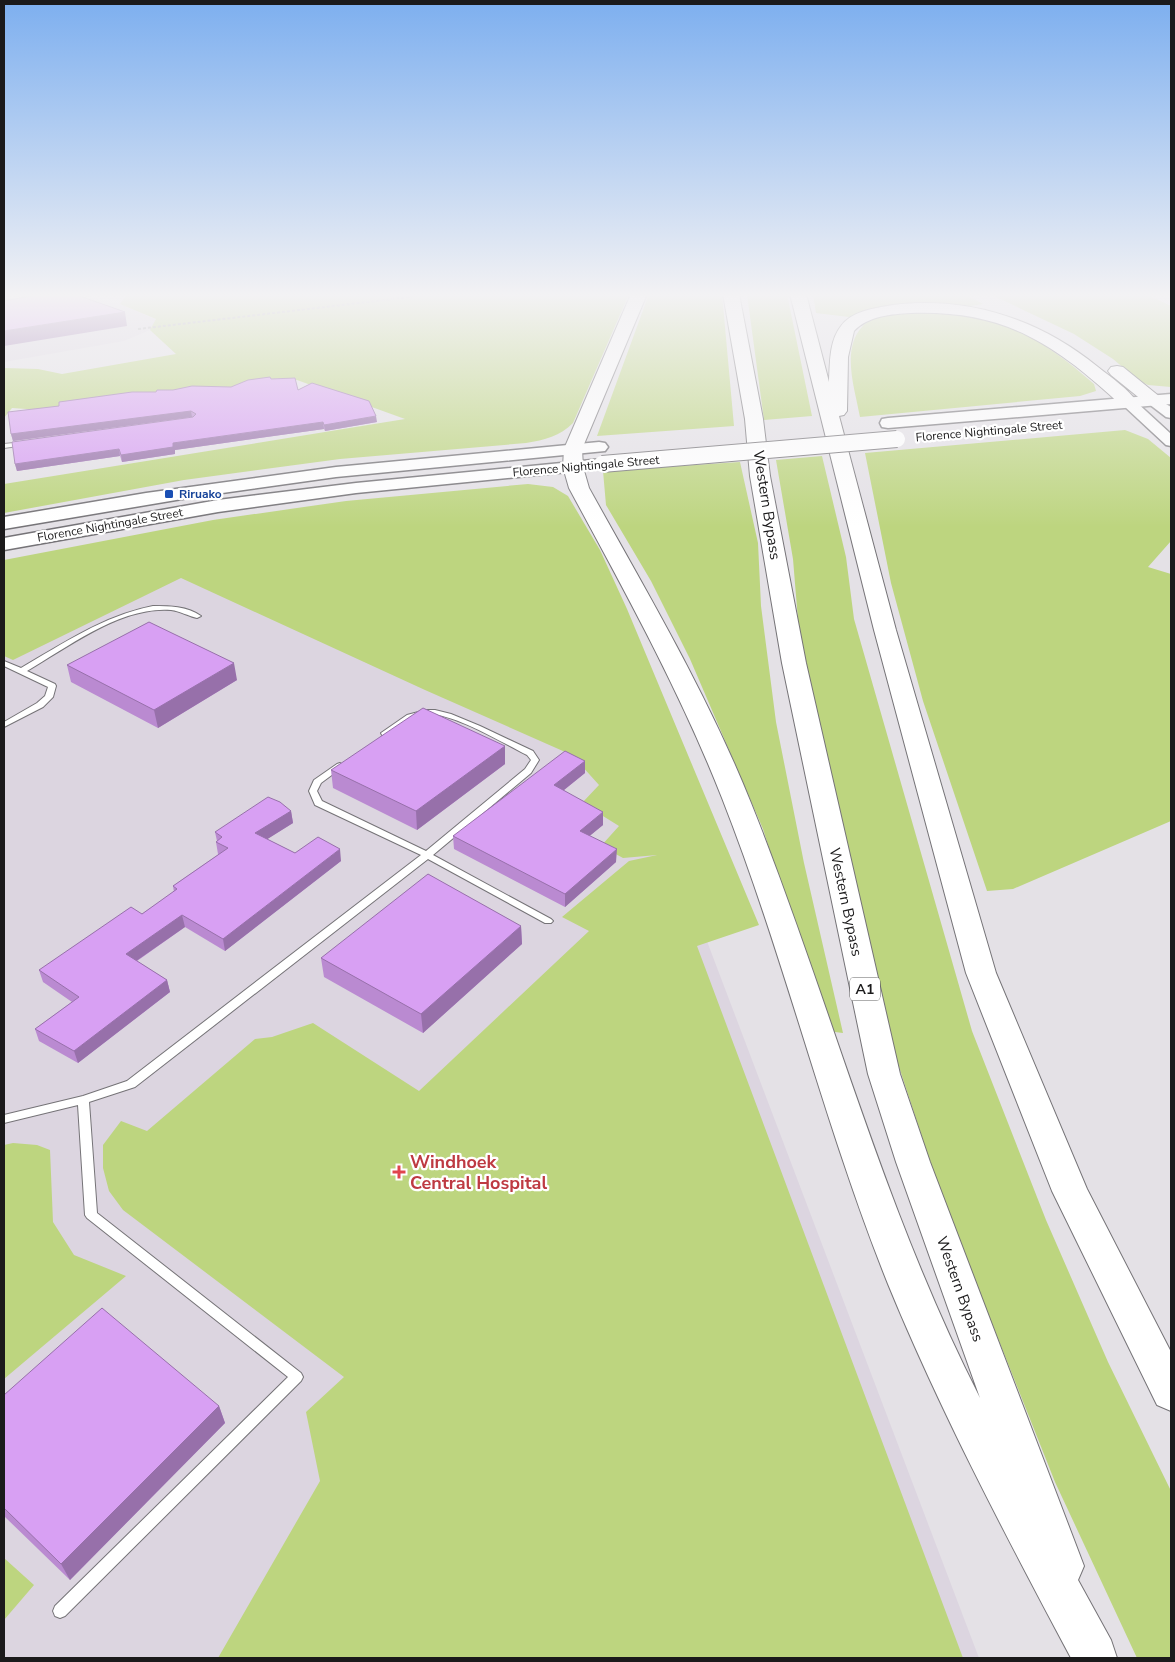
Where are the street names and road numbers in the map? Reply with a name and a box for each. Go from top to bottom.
street label: Florence Nightingale Street [915,417,1064,445]
street label: Western Bypass [748,449,786,561]
street label: Florence Nightingale Street [512,452,661,480]
street label: Florence Nightingale Street [36,504,185,546]
street label: Western Bypass [825,846,867,958]
road number: A1 [850,978,880,1001]
street label: Western Bypass [932,1234,988,1344]

